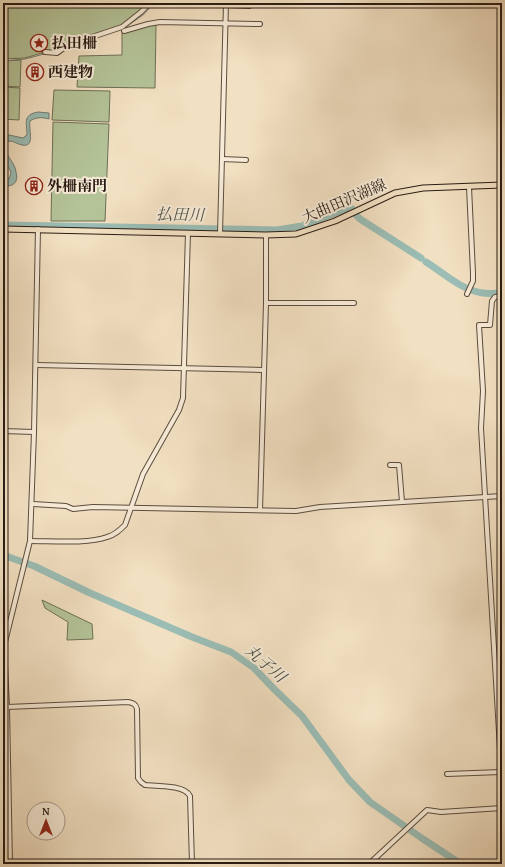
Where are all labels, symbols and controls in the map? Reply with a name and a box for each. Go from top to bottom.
place label: 払田柵 [52,32,97,53]
place icon: 払田柵 [29,33,49,53]
place label: 西建物 [48,61,93,82]
building icon: 西建物 [25,62,45,82]
street label: 大曲田沢湖線 [298,173,389,228]
place label: 外柵南門 [47,175,107,196]
building icon: 外柵南門 [24,176,44,196]
water label: 払田川 [156,202,206,226]
water label: 丸子川 [240,638,293,689]
north arrow [26,801,66,841]
text: N [42,803,50,819]

